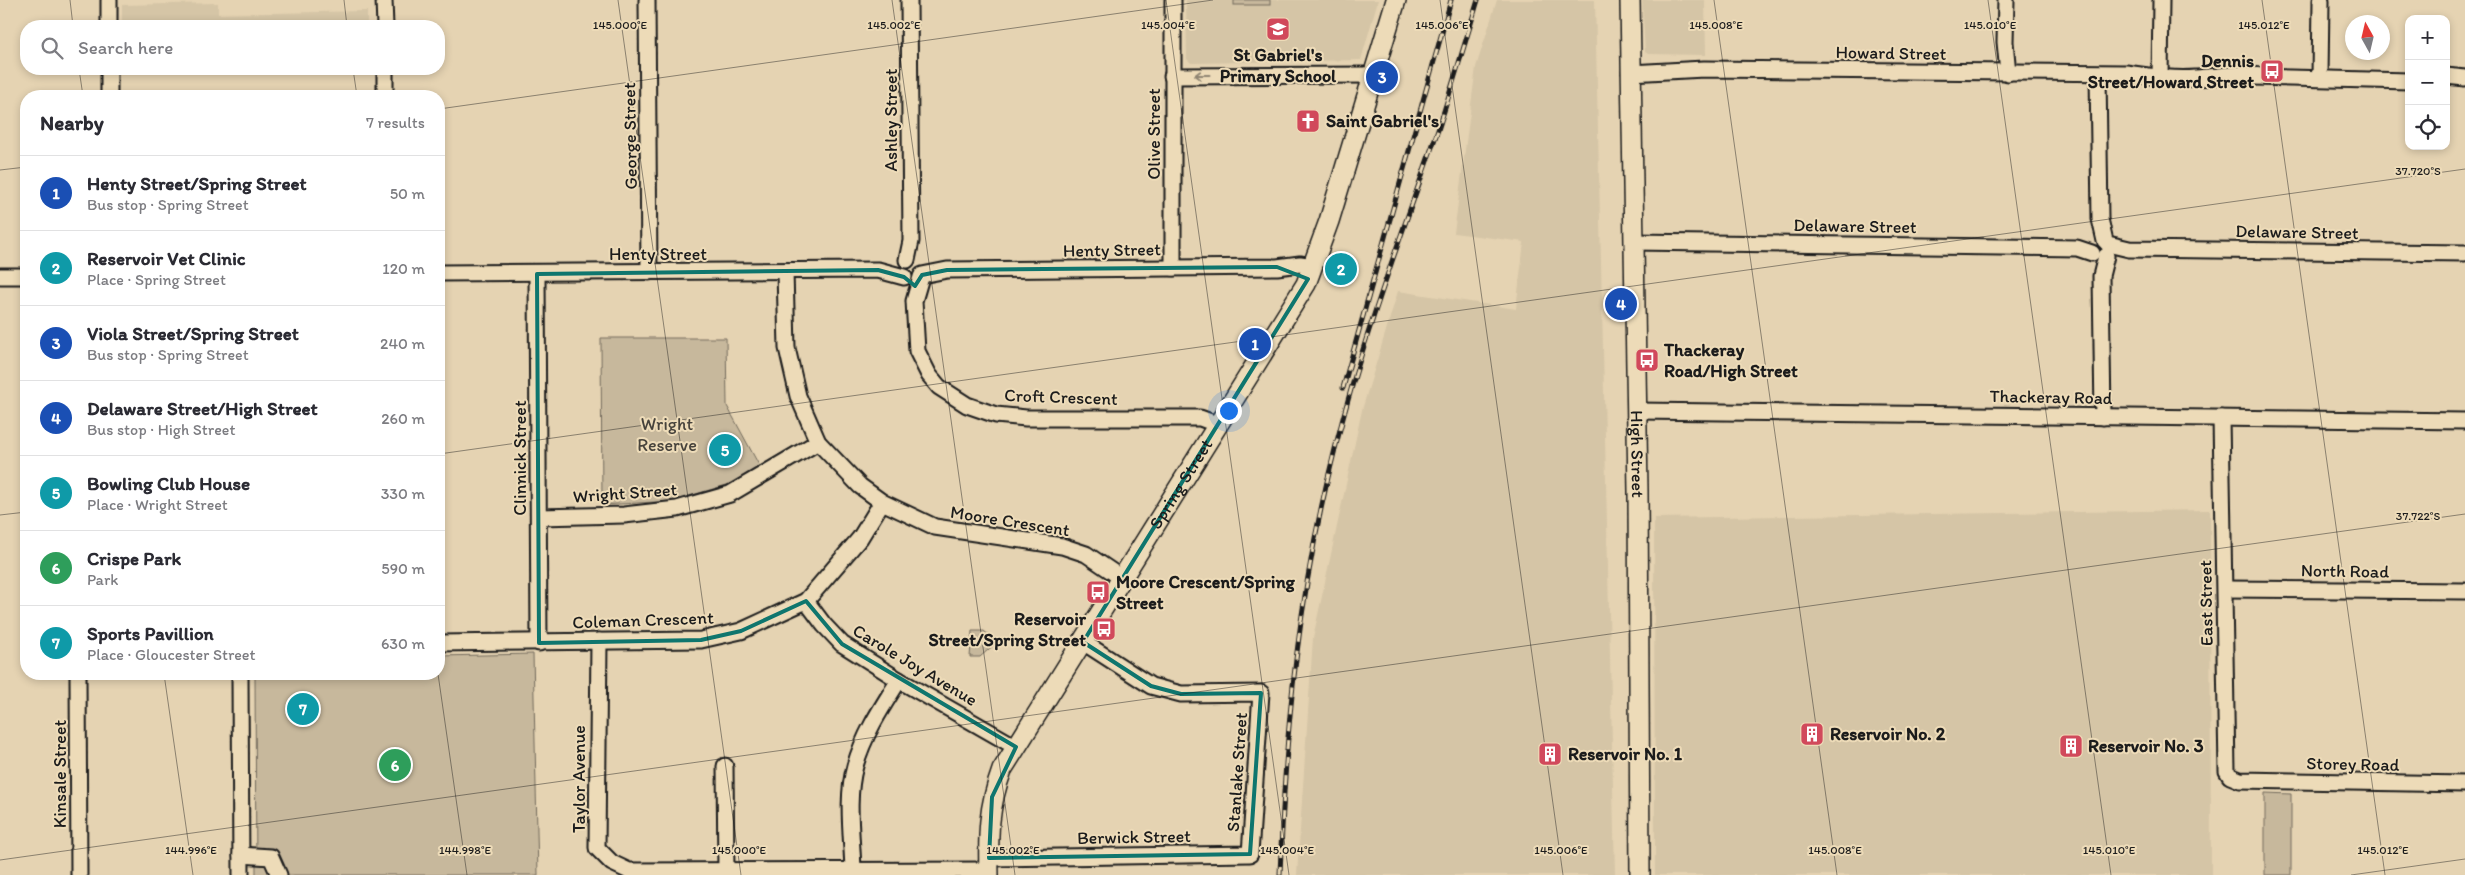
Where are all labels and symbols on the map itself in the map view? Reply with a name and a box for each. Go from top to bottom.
north arrow [2345,15,2390,60]
school or university icon: St Gabriel's Primary School [1265,16,1291,42]
text: 145.000°E [593,18,648,32]
text: 145.002°E [867,18,921,32]
text: 145.004°E [1141,18,1195,32]
text: 145.006°E [1415,18,1469,32]
text: 145.008°E [1689,18,1743,32]
text: 145.010°E [1964,18,2017,32]
text: 145.012°E [2238,18,2290,32]
street label: Howard Street [1835,41,1947,65]
place label: St Gabriel's Primary School [1220,44,1337,87]
place label: Dennis Street/Howard Street [2088,50,2254,93]
pin: 3 [1366,58,1398,96]
bus stop icon: Dennis Street/Howard Street [2259,58,2285,84]
street label: Ashley Street [880,68,902,171]
one-way arrow [1195,71,1211,80]
street label: George Street [618,82,642,190]
street label: Olive Street [1143,88,1165,180]
church icon: Saint Gabriel's [1295,108,1321,134]
place label: Saint Gabriel's [1326,110,1439,132]
text: 37.720°S [2395,164,2441,178]
street label: Delaware Street [1793,214,1917,238]
street label: Delaware Street [2235,220,2359,244]
street label: Henty Street [1063,238,1161,262]
street label: Henty Street [609,243,707,265]
pin: 2 [1325,250,1357,288]
pin: 4 [1605,285,1637,323]
pin: 1 [1239,325,1271,363]
place label: Thackeray Road/High Street [1663,339,1798,382]
bus stop icon: Thackeray Road/High Street [1634,347,1660,373]
street label: Croft Crescent [1004,384,1118,410]
street label: Thackeray Road [1989,385,2113,409]
your location [1216,398,1242,424]
street label: Clinnick Street [509,400,531,516]
street label: High Street [1626,410,1649,498]
park label: Wright Reserve [637,413,697,456]
pin: 5 [709,431,741,469]
street label: Spring Street [1144,434,1218,533]
street label: Wright Street [572,478,678,508]
street label: Moore Crescent [949,501,1072,541]
text: 37.722°S [2396,509,2440,523]
street label: North Road [2301,559,2389,583]
street label: East Street [2194,560,2218,646]
place label: Moore Crescent/Spring Street [1116,571,1296,614]
bus stop icon: Moore Crescent/Spring Street [1085,579,1111,605]
street label: Coleman Crescent [572,607,714,633]
place label: Reservoir Street/Spring Street [928,608,1087,651]
bus stop icon: Reservoir Street/Spring Street [1091,616,1117,642]
street label: Carole Joy Avenue [849,619,981,711]
pin: 7 [287,690,319,728]
street label: Stanlake Street [1222,711,1252,832]
street label: Kinsale Street [49,720,71,828]
building icon: Reservoir No. 2 [1799,721,1825,747]
place label: Reservoir No. 2 [1830,723,1946,745]
street label: Taylor Avenue [568,725,590,833]
building icon: Reservoir No. 3 [2058,733,2084,759]
place label: Reservoir No. 3 [2088,735,2204,757]
building icon: Reservoir No. 1 [1537,741,1563,767]
place label: Reservoir No. 1 [1568,743,1683,765]
pin: 6 [379,746,411,784]
street label: Storey Road [2306,752,2400,776]
street label: Berwick Street [1077,825,1191,849]
text: 144.996°E [165,843,217,857]
text: 144.998°E [439,843,491,857]
text: 145.000°E [712,843,767,857]
text: 145.002°E [986,843,1040,857]
text: 145.004°E [1260,843,1314,857]
text: 145.006°E [1534,843,1588,857]
text: 145.008°E [1808,843,1862,857]
text: 145.010°E [2083,843,2136,857]
text: 145.012°E [2357,843,2409,857]

